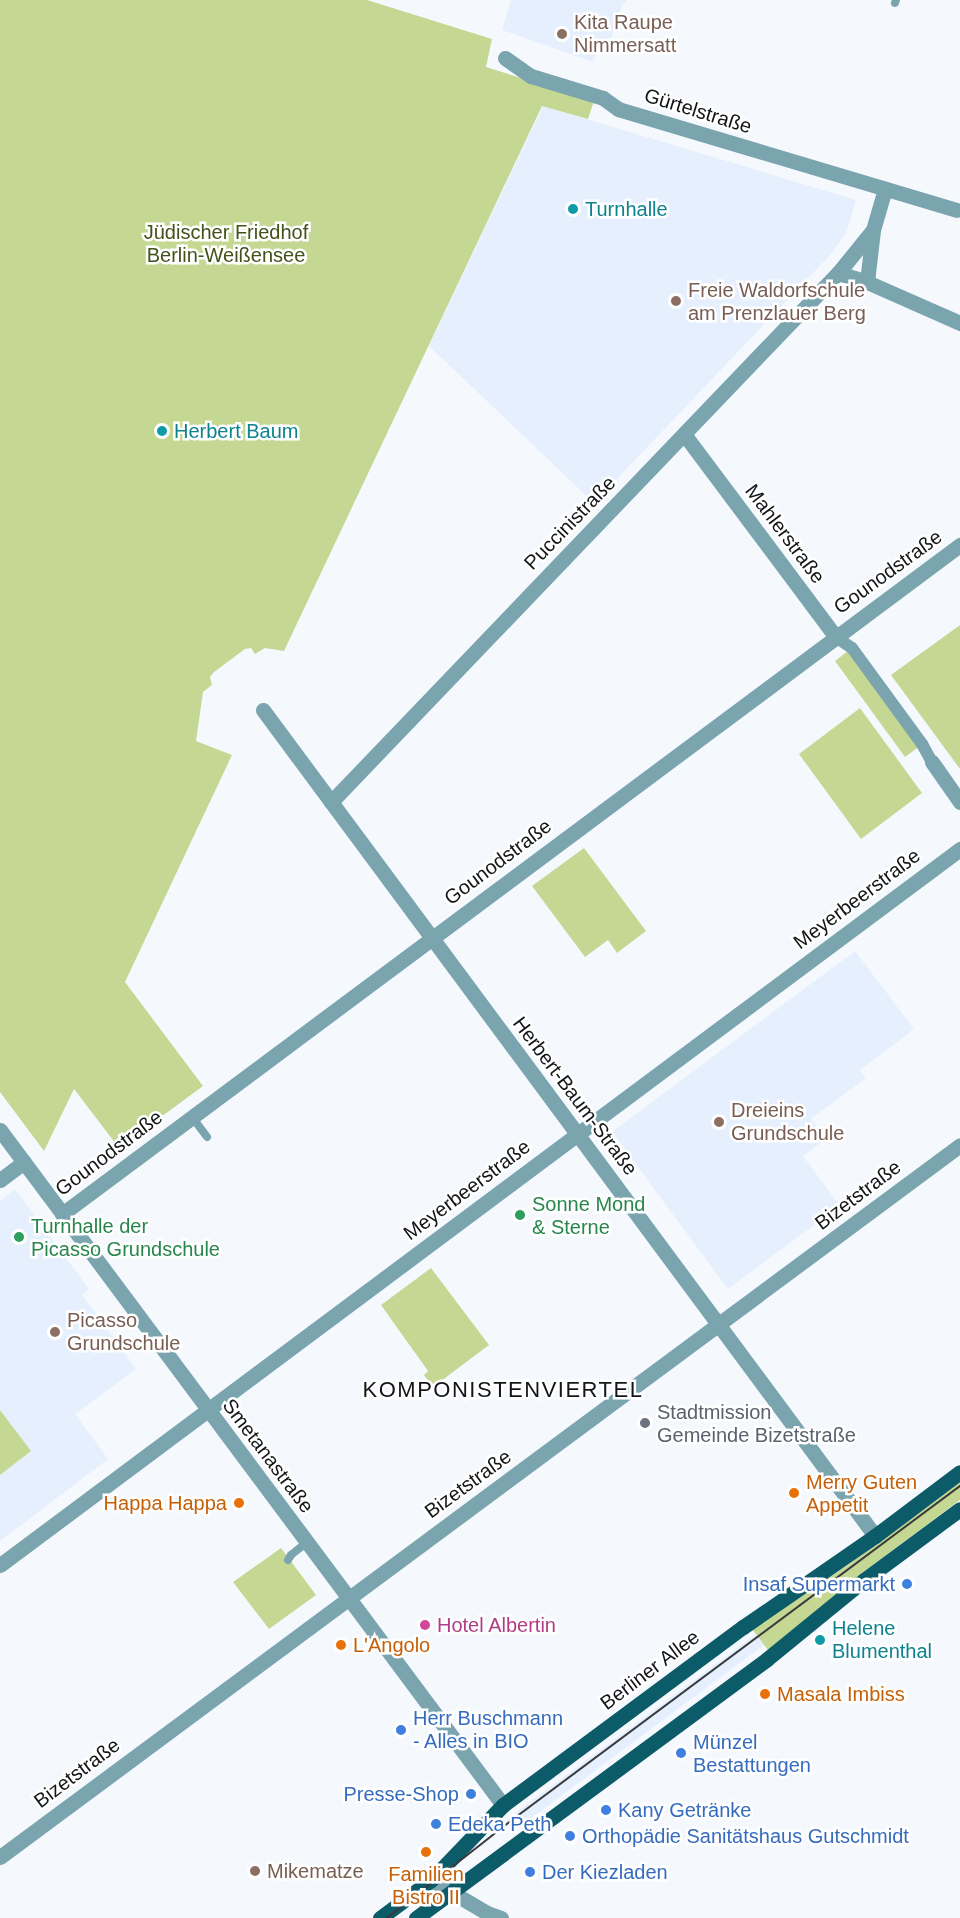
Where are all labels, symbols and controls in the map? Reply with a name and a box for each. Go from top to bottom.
place label: Kita Raupe Nimmersatt [574,11,676,58]
marker: Kita Raupe Nimmersatt [555,27,569,41]
street label: Gürtelstraße [641,83,755,139]
place label: Turnhalle [585,197,668,221]
marker: Turnhalle [566,202,580,216]
park label: Jüdischer Friedhof Berlin-Weißensee [144,221,308,268]
place label: Freie Waldorfschule am Prenzlauer Berg [688,278,866,325]
marker: Freie Waldorfschule am Prenzlauer Berg [669,294,683,308]
place label: Herbert Baum [174,419,298,443]
marker: Herbert Baum [155,424,169,438]
street label: Puccinistraße [519,471,621,575]
street label: Mahlerstraße [740,480,830,588]
street label: Gounodstraße [829,525,947,619]
street label: Gounodstraße [440,814,556,910]
street label: Meyerbeerstraße [789,844,925,954]
street label: Herbert-Baum-Straße [508,1012,642,1180]
place label: Dreieins Grundschule [731,1098,844,1145]
street label: Gounodstraße [51,1105,167,1201]
marker: Dreieins Grundschule [712,1115,726,1129]
street label: Meyerbeerstraße [399,1135,535,1245]
street label: Bizetstraße [810,1155,906,1235]
place label: Sonne Mond & Sterne [532,1192,645,1239]
marker: Sonne Mond & Sterne [513,1208,527,1222]
place label: Turnhalle der Picasso Grundschule [31,1214,220,1261]
marker: Turnhalle der Picasso Grundschule [12,1230,26,1244]
place label: Picasso Grundschule [67,1308,180,1355]
marker: Picasso Grundschule [48,1325,62,1339]
district label: KOMPONISTENVIERTEL [363,1377,643,1403]
street label: Smetanastraße [217,1394,319,1518]
place label: Stadtmission Gemeinde Bizetstraße [657,1400,856,1447]
marker: Stadtmission Gemeinde Bizetstraße [638,1416,652,1430]
street label: Bizetstraße [420,1445,516,1523]
place label: Merry Guten Appetit [806,1470,917,1517]
marker: Merry Guten Appetit [787,1486,801,1500]
place label: Happa Happa [104,1491,227,1515]
marker: Happa Happa [232,1496,246,1510]
place label: Insaf Supermarkt [743,1572,895,1596]
marker: Insaf Supermarkt [900,1577,914,1591]
place label: Hotel Albertin [437,1613,557,1637]
place label: Helene Blumenthal [832,1616,932,1663]
marker: Hotel Albertin [418,1618,432,1632]
street label: Berliner Allee [595,1625,705,1715]
place label: L'Angolo [353,1633,430,1657]
marker: Helene Blumenthal [813,1633,827,1647]
marker: L'Angolo [334,1638,348,1652]
place label: Masala Imbiss [777,1682,905,1706]
marker: Masala Imbiss [758,1687,772,1701]
place label: Herr Buschmann - Alles in BIO [413,1706,563,1753]
marker: Herr Buschmann - Alles in BIO [394,1723,408,1737]
place label: Münzel Bestattungen [693,1730,811,1777]
street label: Bizetstraße [29,1733,125,1813]
marker: Münzel Bestattungen [674,1746,688,1760]
place label: Presse-Shop [343,1782,459,1806]
marker: Presse-Shop [464,1787,478,1801]
place label: Kany Getränke [618,1798,751,1822]
marker: Kany Getränke [599,1803,613,1817]
place label: Edeka Peth [448,1812,551,1836]
marker: Edeka Peth [429,1817,443,1831]
place label: Orthopädie Sanitätshaus Gutschmidt [582,1824,909,1848]
marker: Orthopädie Sanitätshaus Gutschmidt [563,1829,577,1843]
marker: Familien Bistro II [419,1845,433,1859]
place label: Mikematze [267,1859,364,1883]
place label: Der Kiezladen [542,1860,668,1884]
place label: Familien Bistro II [388,1862,464,1909]
marker: Mikematze [248,1864,262,1878]
marker: Der Kiezladen [523,1865,537,1879]

